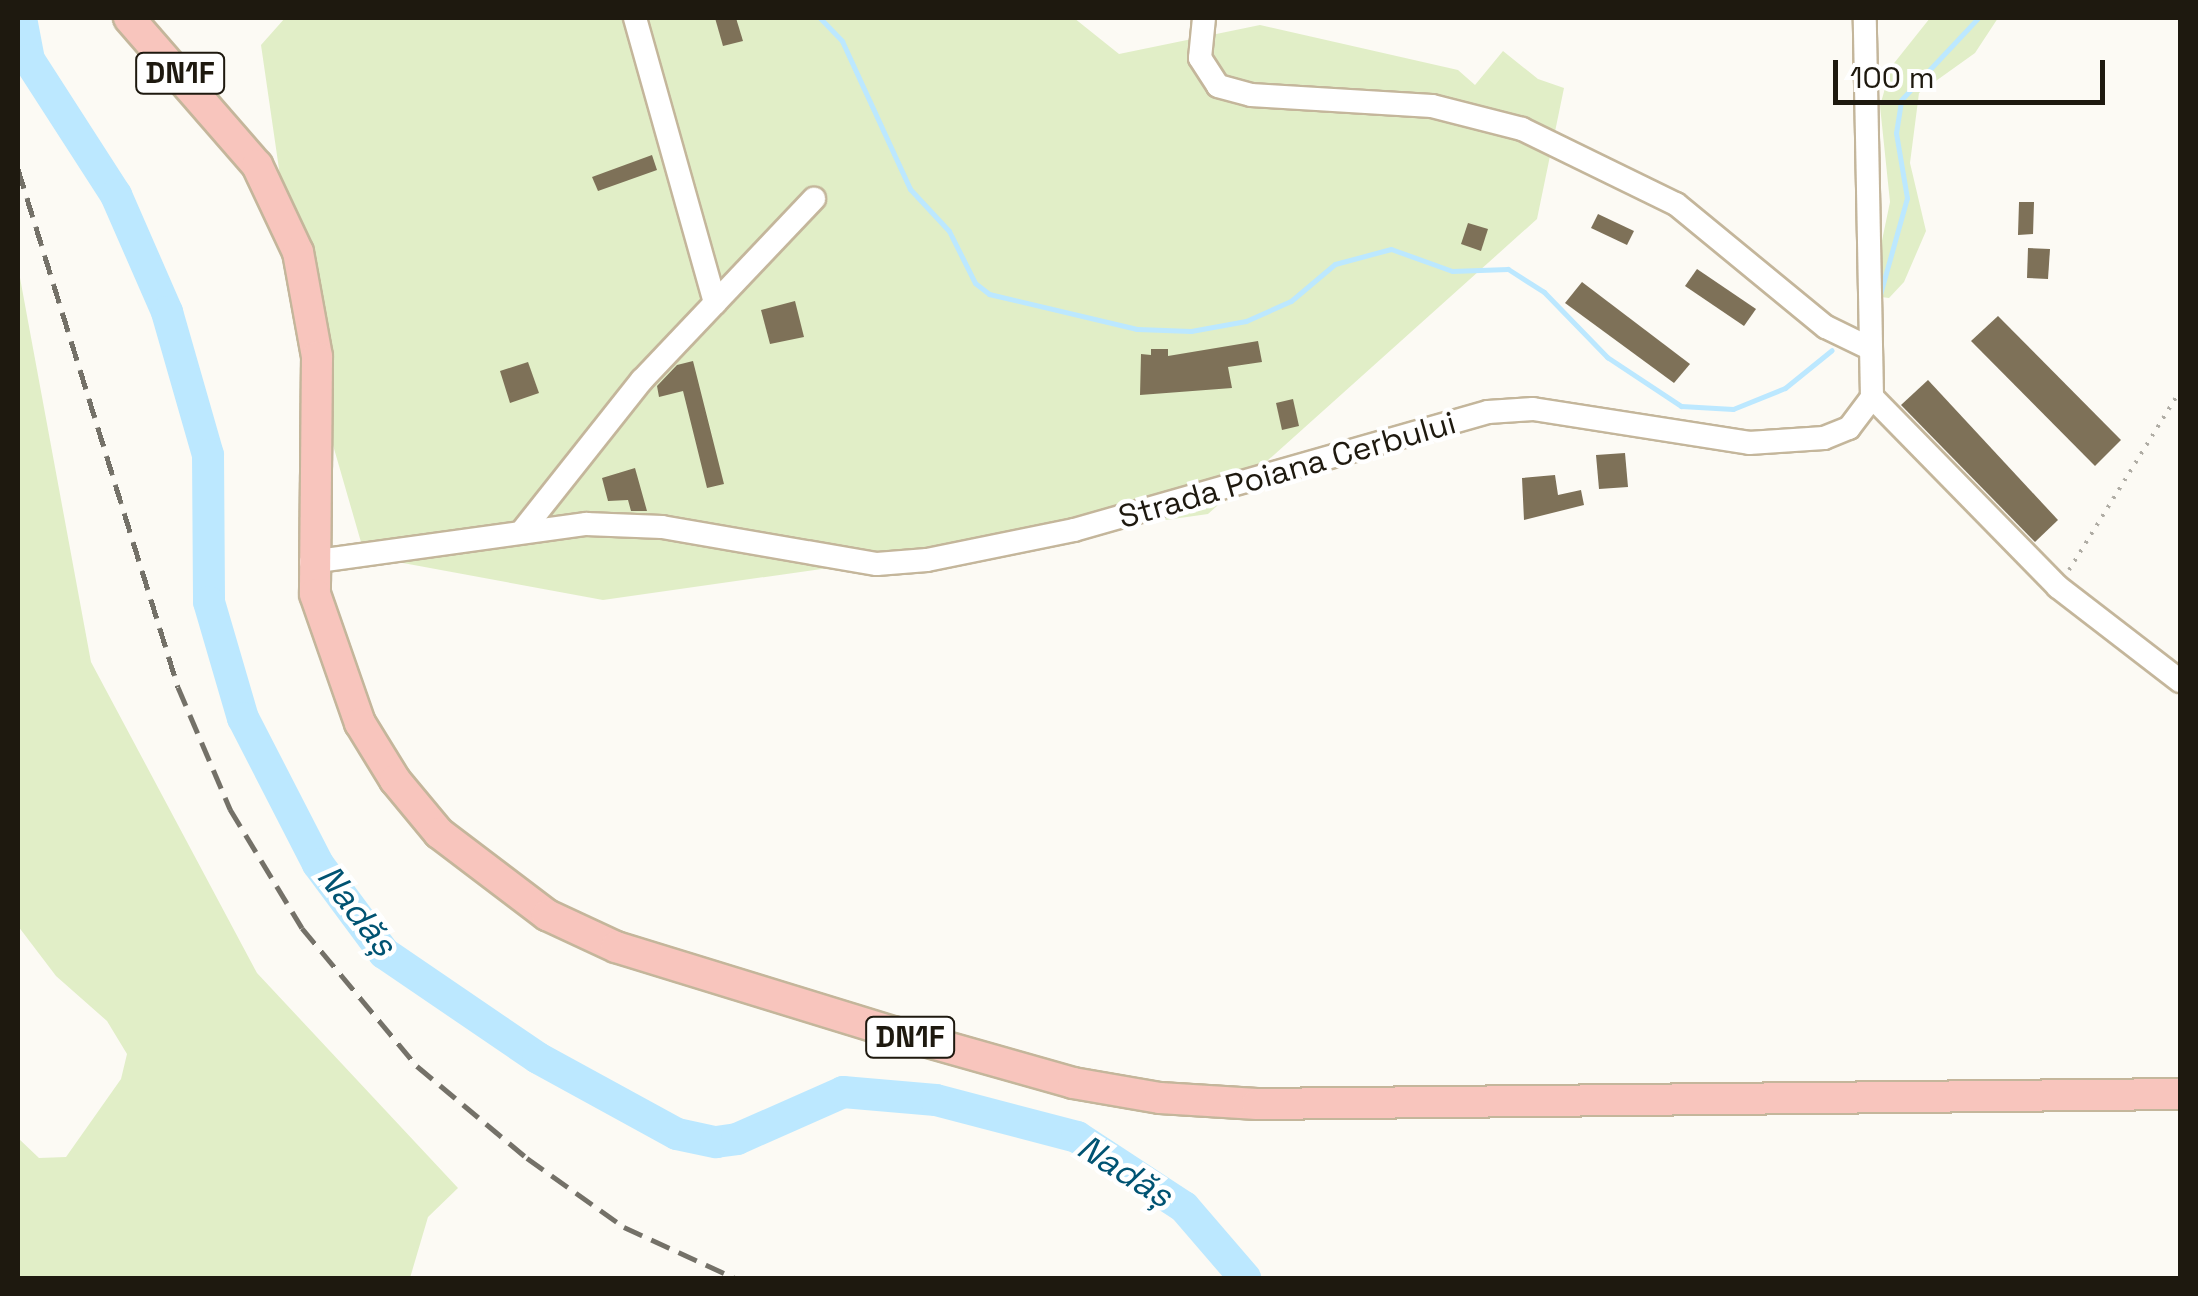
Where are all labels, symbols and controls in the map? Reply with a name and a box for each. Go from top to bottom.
scale bar [1838,40,2110,102]
road number: DN1F [135,48,225,98]
text: 100 m [1850,58,1935,97]
street label: Strada Poiana Cerbului [1114,403,1460,537]
water label: Nadăș [308,856,406,964]
road number: DN1F [865,1012,955,1062]
water label: Nadăș [1070,1126,1180,1216]

